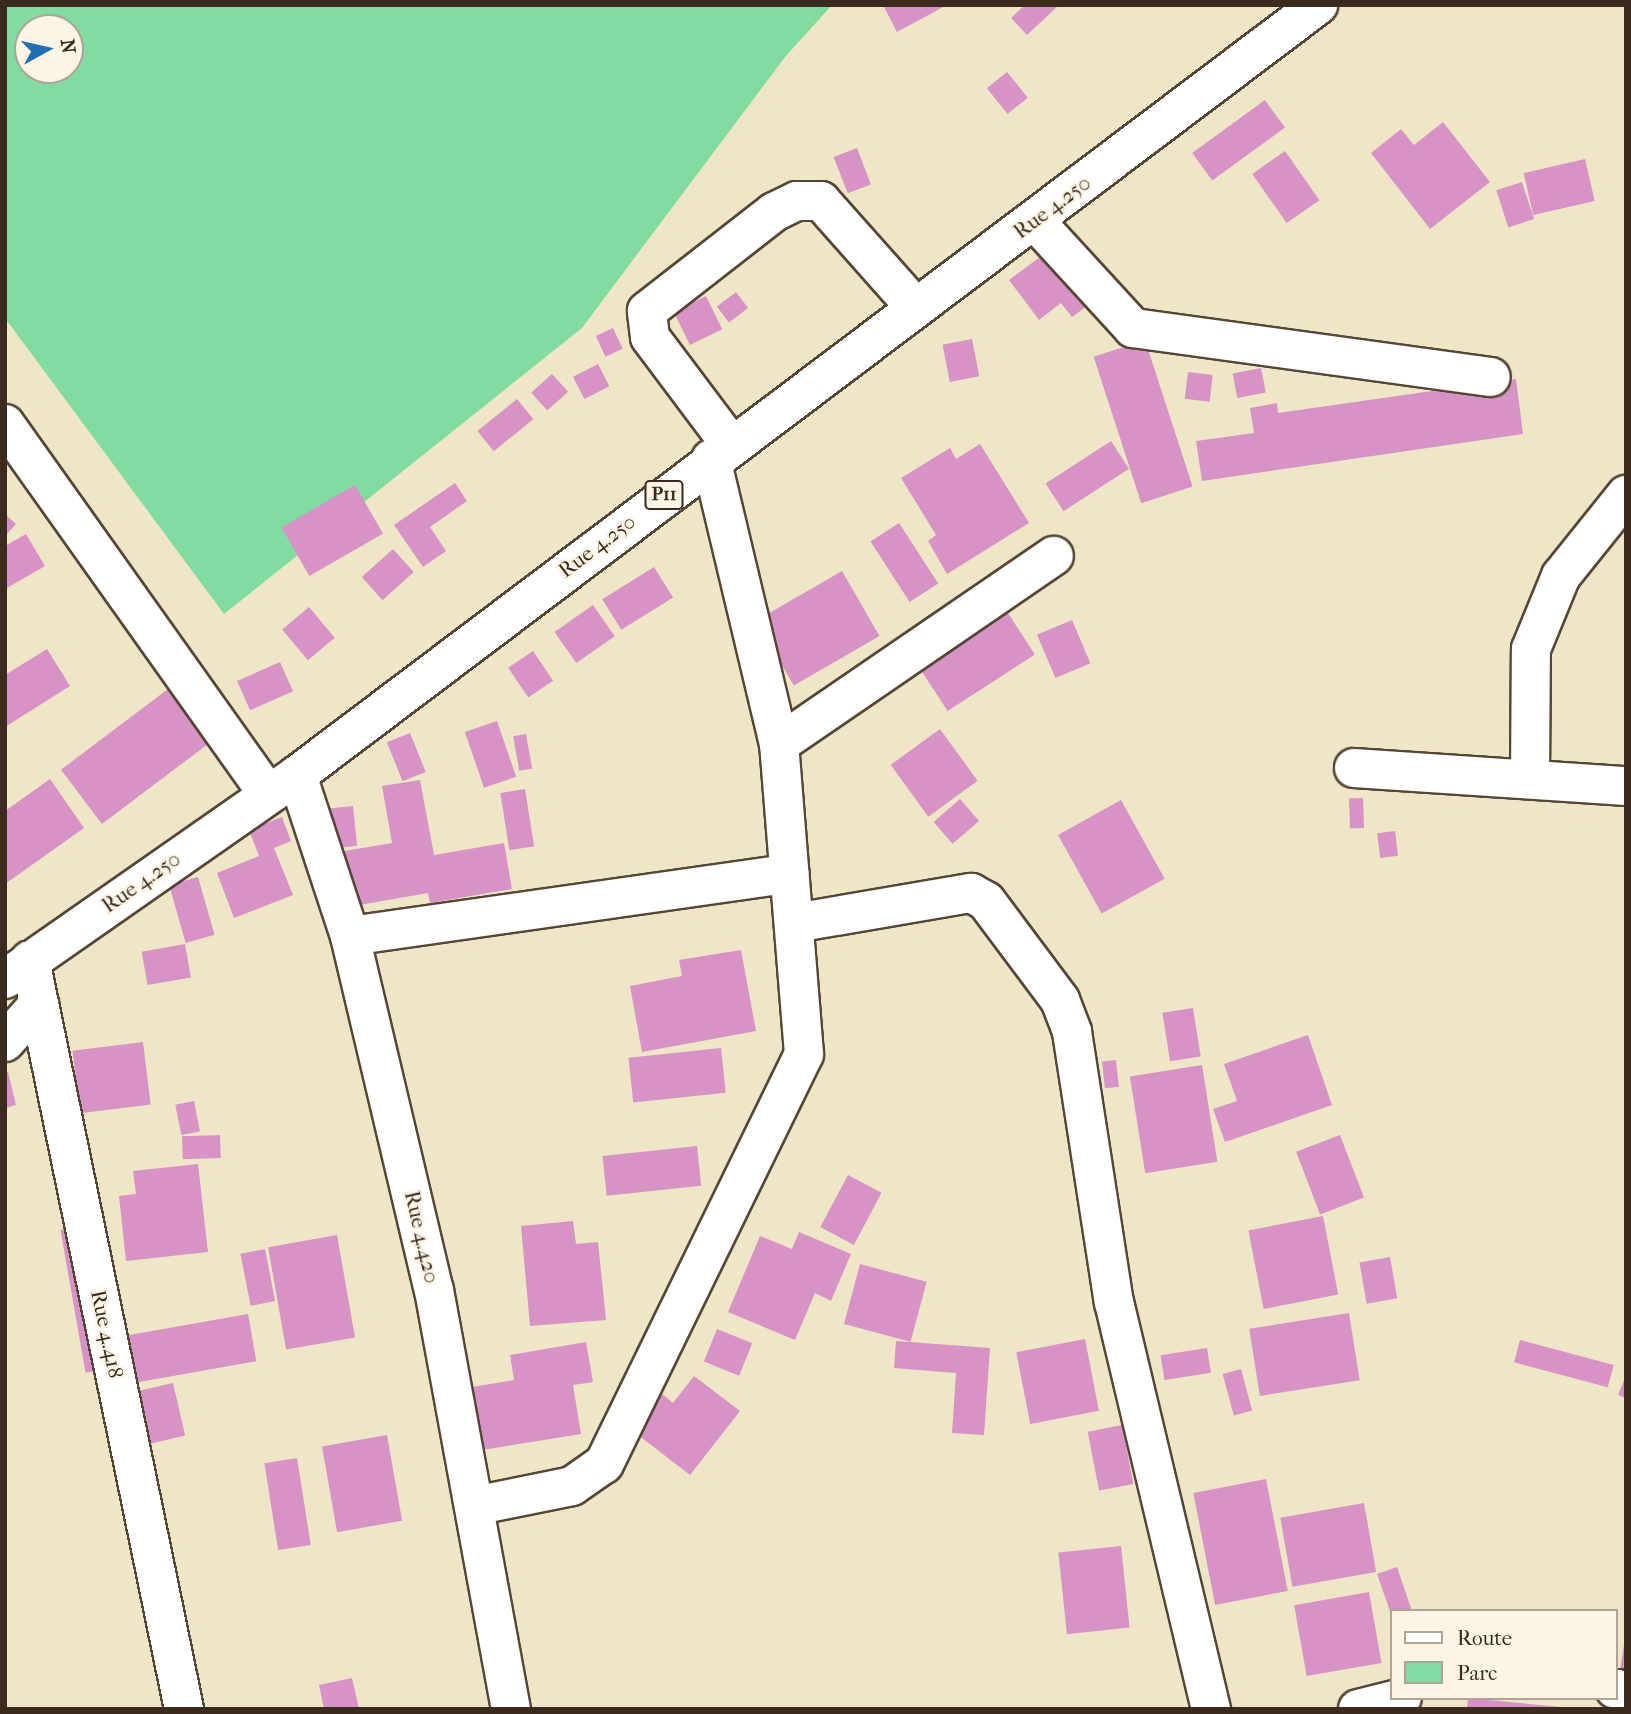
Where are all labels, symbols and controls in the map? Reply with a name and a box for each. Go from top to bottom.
north arrow [14,14,84,84]
text: N [56,38,80,55]
street label: Rue 4.250 [1008,170,1096,244]
road number: P11 [643,480,685,510]
street label: Rue 4.250 [553,509,641,583]
street label: Rue 4.250 [97,846,185,918]
street label: Rue 4.420 [399,1188,445,1286]
street label: Rue 4.418 [85,1288,129,1380]
legend [1390,1609,1617,1700]
text: Route [1457,1626,1512,1650]
text: Parc [1457,1661,1497,1685]

